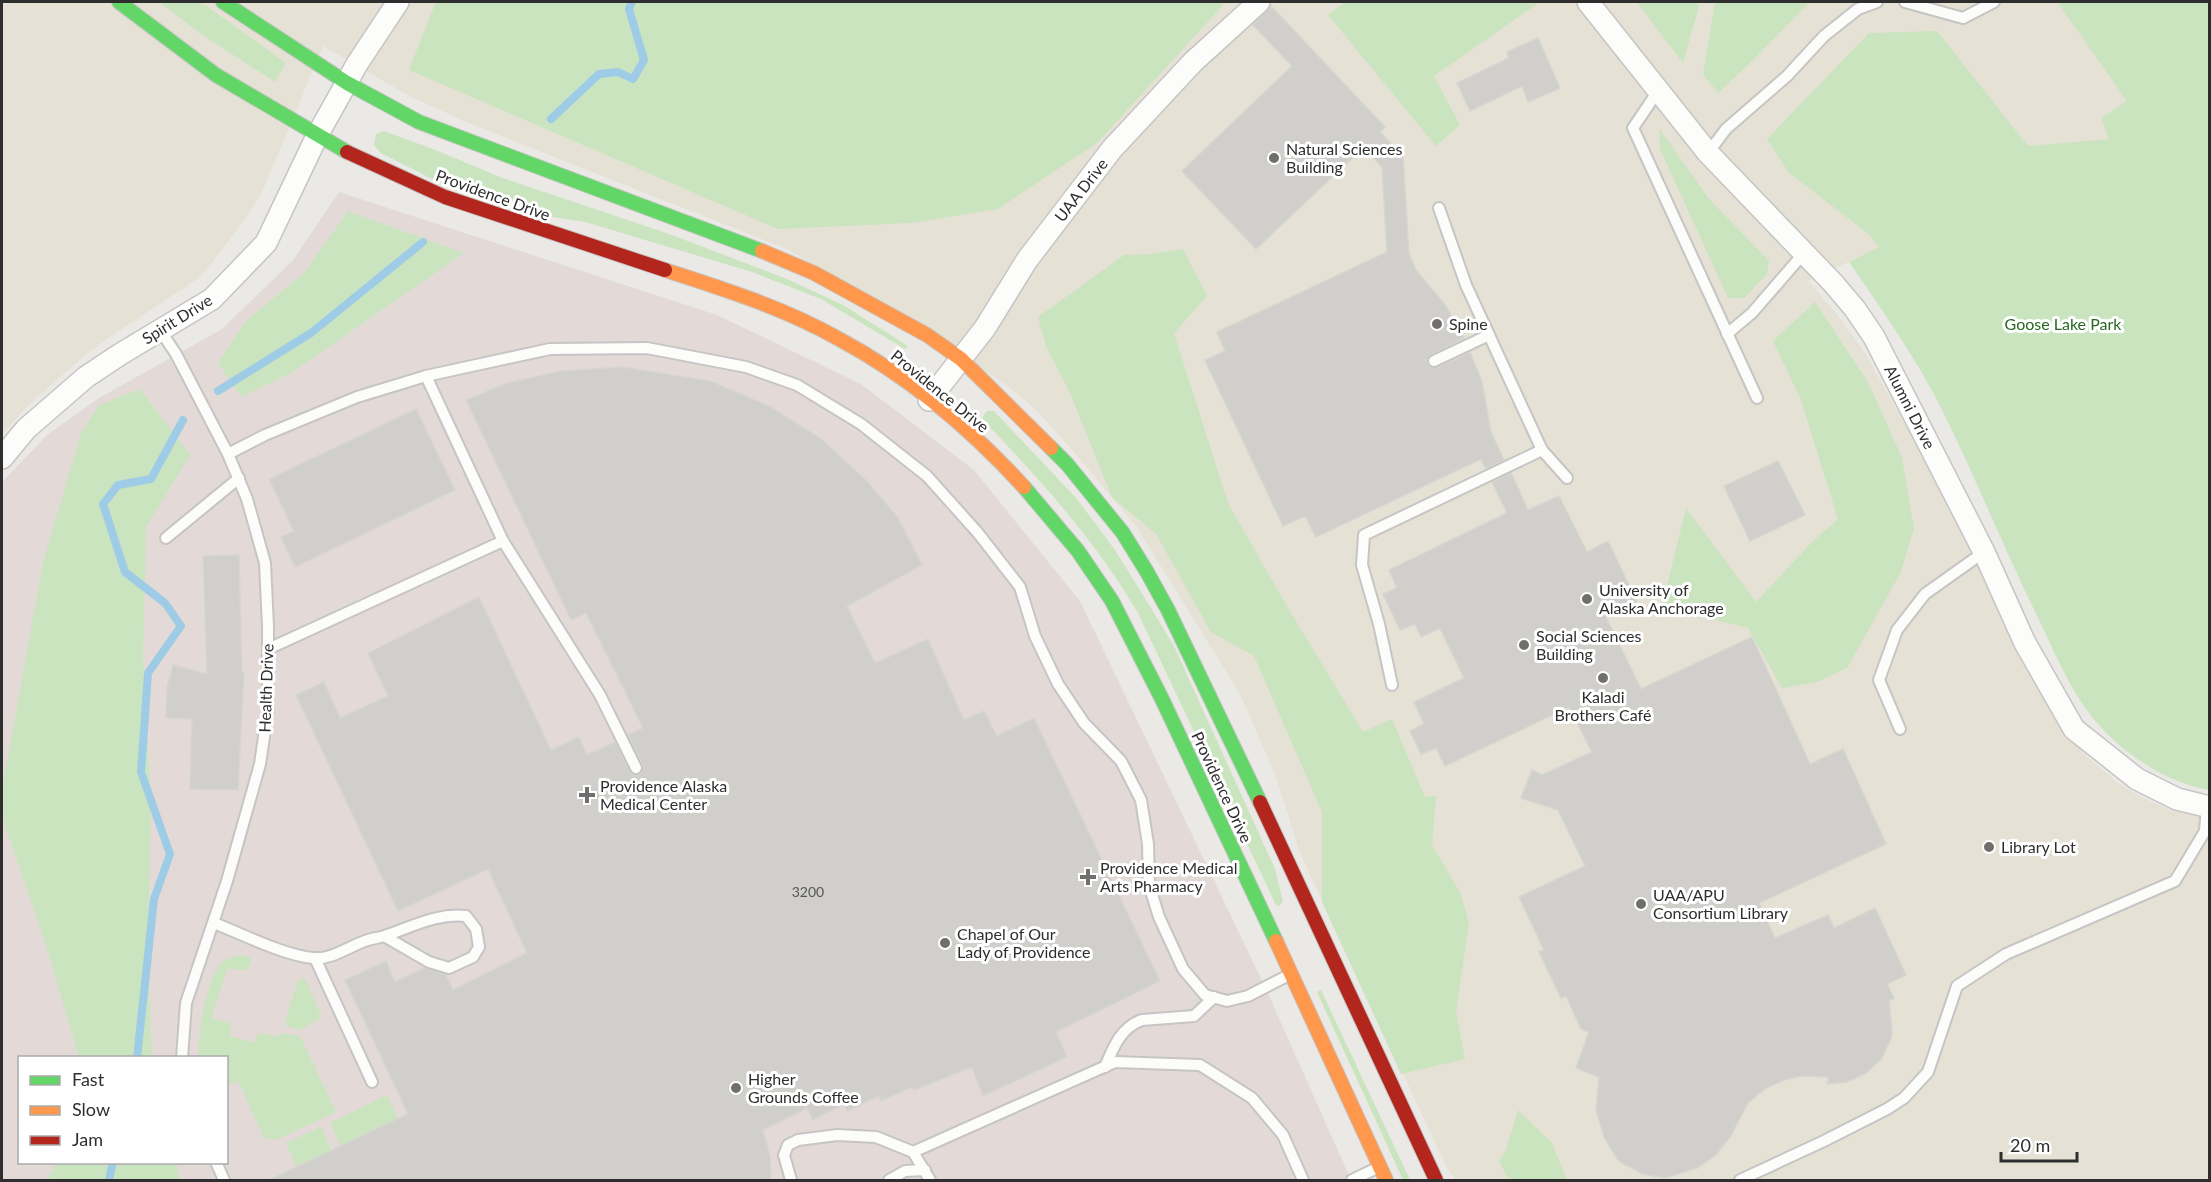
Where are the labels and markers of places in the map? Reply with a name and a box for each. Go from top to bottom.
place label: Natural Sciences Building [1286,139,1402,176]
marker: Natural Sciences Building [1267,151,1281,165]
place label: Spine [1449,314,1488,333]
marker: Spine [1430,317,1444,331]
place label: University of Alaska Anchorage [1599,580,1724,617]
marker: University of Alaska Anchorage [1580,592,1594,606]
place label: Social Sciences Building [1536,626,1641,663]
marker: Social Sciences Building [1517,638,1531,652]
marker: Kaladi Brothers Café [1596,671,1610,685]
place label: Kaladi Brothers Café [1555,687,1651,724]
place label: Providence Alaska Medical Center [600,776,727,813]
marker: Providence Alaska Medical Center [578,786,596,804]
place label: Library Lot [2001,837,2076,856]
marker: Library Lot [1982,840,1996,854]
place label: Providence Medical Arts Pharmacy [1100,858,1238,895]
marker: Providence Medical Arts Pharmacy [1081,870,1095,884]
place label: UAA/APU Consortium Library [1653,885,1789,922]
marker: UAA/APU Consortium Library [1634,897,1648,911]
place label: Chapel of Our Lady of Providence [957,924,1091,961]
marker: Chapel of Our Lady of Providence [938,936,952,950]
place label: Higher Grounds Coffee [748,1069,859,1106]
marker: Higher Grounds Coffee [729,1081,743,1095]

